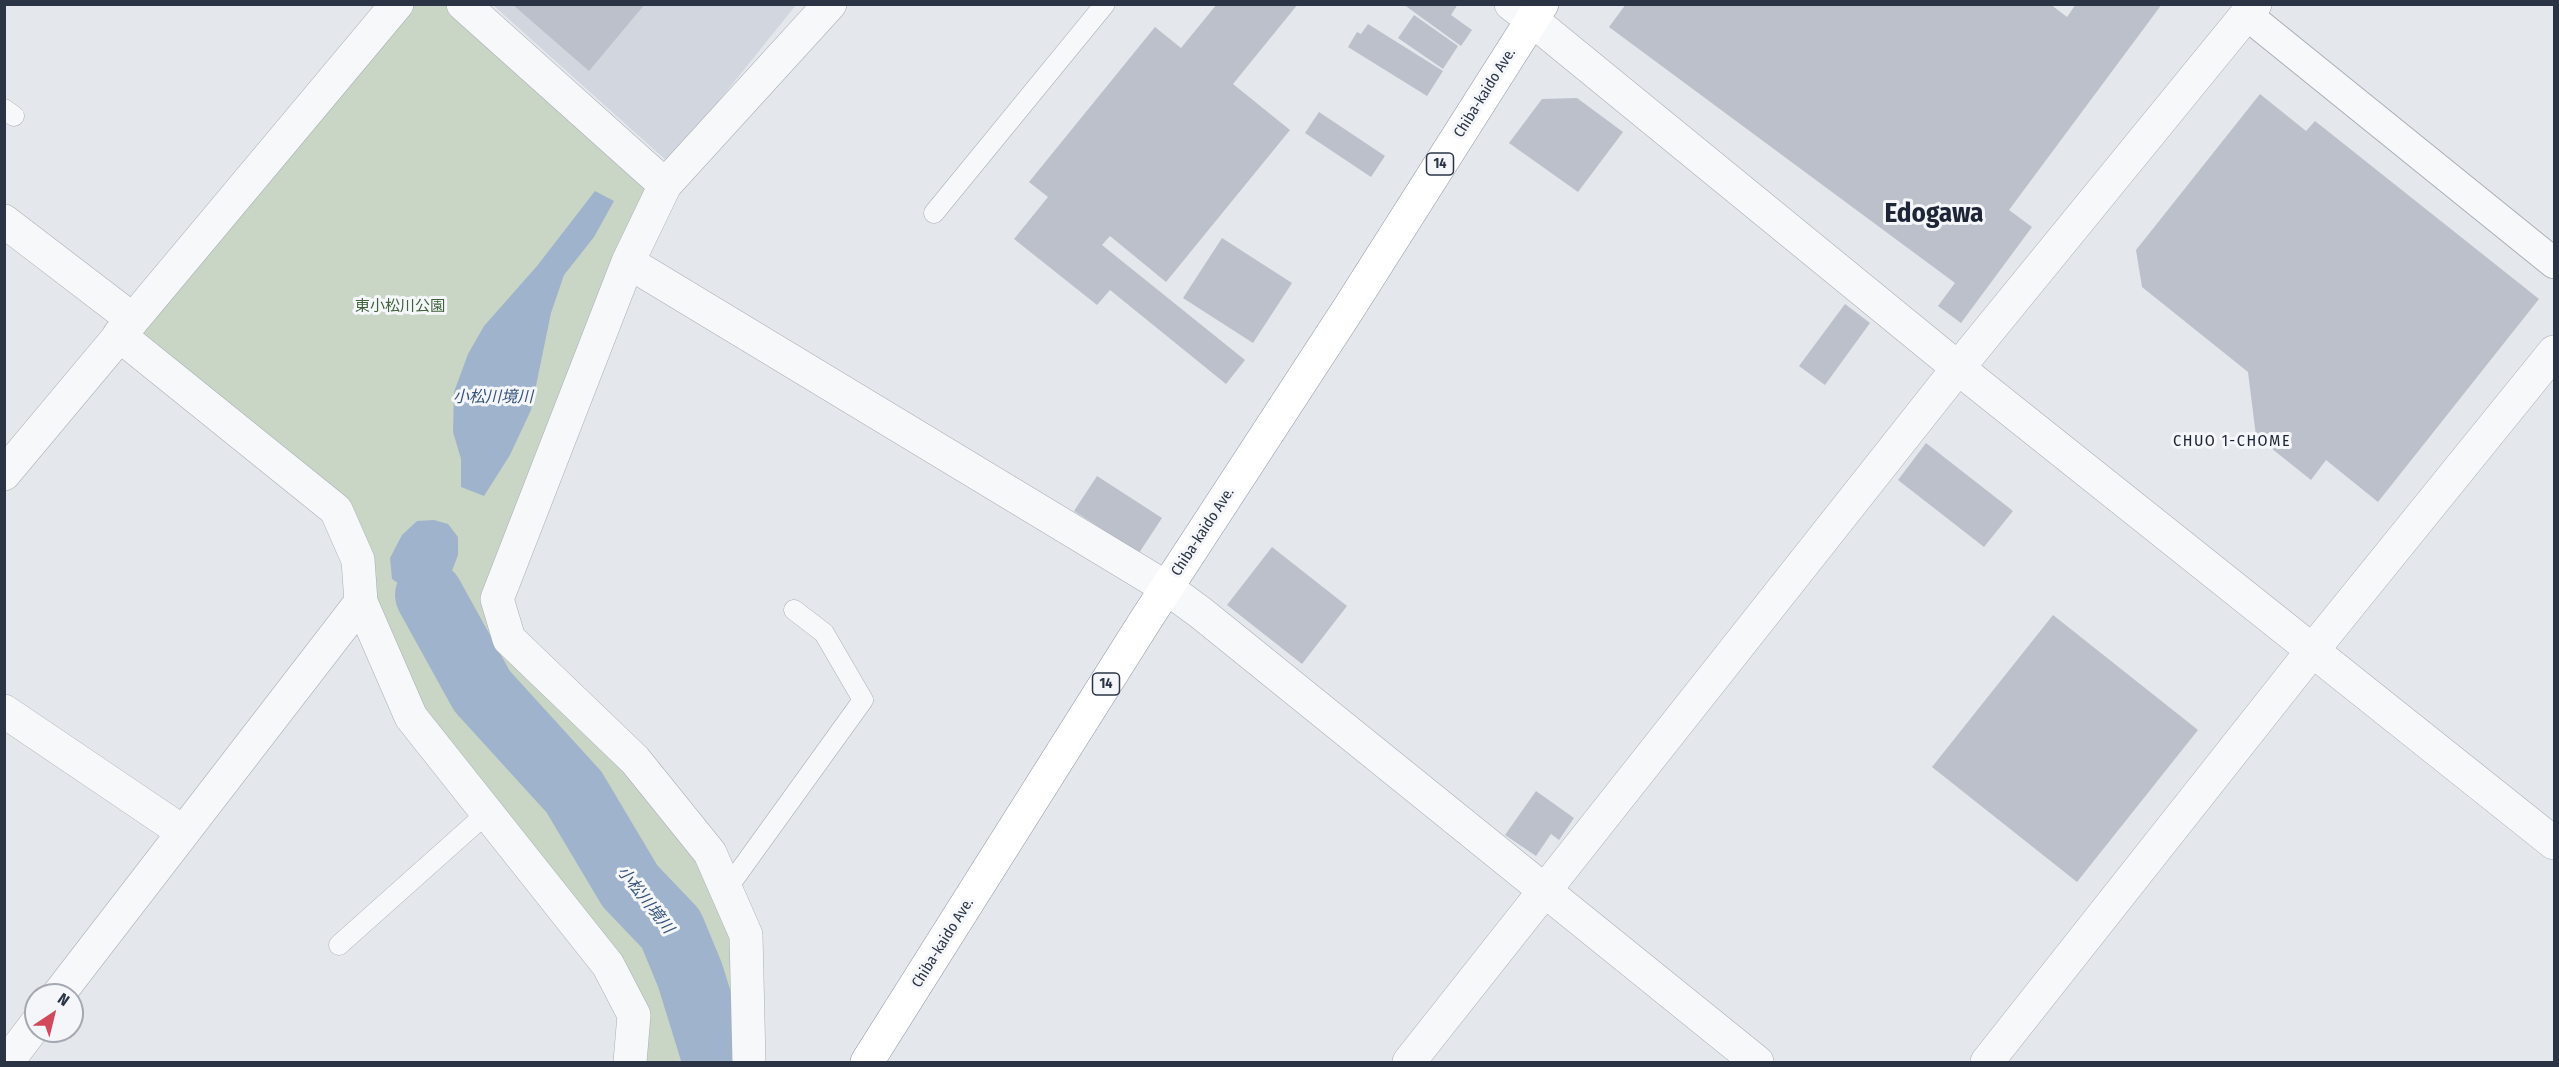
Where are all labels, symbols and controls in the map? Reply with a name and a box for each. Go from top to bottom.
street label: Chiba-kaido Ave. [1450,45,1520,141]
road number: 14 [1426,153,1454,175]
district label: Edogawa [1884,198,1984,230]
park label: 東小松川公園 [355,298,445,316]
water label: 小松川境川 [453,388,533,408]
district label: CHUO 1-CHOME [2173,432,2291,452]
street label: Chiba-kaido Ave. [1168,484,1238,580]
road number: 14 [1092,673,1120,695]
water label: 小松川境川 [613,863,677,937]
street label: Chiba-kaido Ave. [908,895,978,991]
north arrow [24,983,84,1043]
text: N [54,989,73,1010]

